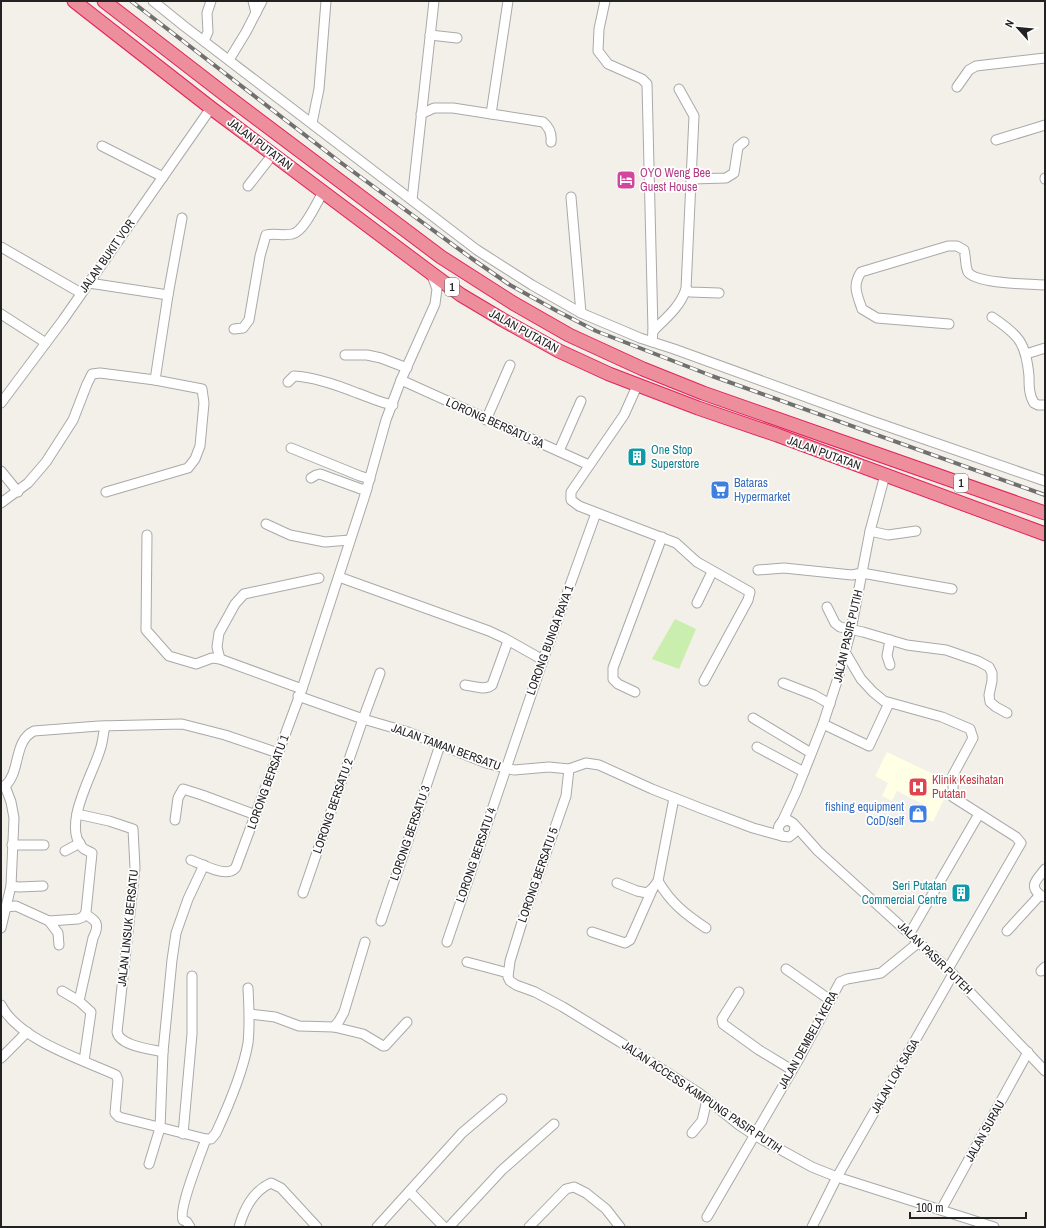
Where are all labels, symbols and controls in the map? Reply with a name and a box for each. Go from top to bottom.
north arrow [998,8,1038,48]
text: N [1001,17,1017,30]
street label: JALAN PUTATAN [224,114,296,174]
place label: OYO Weng Bee Guest House [640,165,710,195]
hotel icon: OYO Weng Bee Guest House [615,169,637,191]
street label: JALAN BUKIT VOR [76,216,138,296]
road number: 1 [445,278,459,296]
street label: JALAN PUTATAN [486,305,562,357]
street label: LORONG BERSATU 3A [443,394,547,452]
street label: JALAN PUTATAN [785,432,863,474]
place label: One Stop Superstore [651,442,699,472]
building icon: One Stop Superstore [626,446,648,468]
road number: 1 [954,474,968,492]
place label: Bataras Hypermarket [734,475,791,505]
supermarket icon: Bataras Hypermarket [709,479,731,501]
street label: LORONG BUNGA RAYA 1 [523,582,577,697]
street label: JALAN PASIR PUTIH [830,588,866,684]
street label: JALAN TAMAN BERSATU [389,720,503,774]
street label: LORONG BERSATU 1 [243,732,293,831]
street label: LORONG BERSATU 2 [309,756,357,856]
place label: Klinik Kesihatan Putatan [932,772,1004,802]
hospital icon: Klinik Kesihatan Putatan [907,776,929,798]
street label: LORONG BERSATU 3 [386,783,434,883]
place label: fishing equipment CoD/self [825,799,904,829]
shop icon: fishing equipment CoD/self [907,803,929,825]
street label: LORONG BERSATU 4 [452,805,500,905]
street label: LORONG BERSATU 5 [514,825,562,925]
street label: JALAN LINSUK BERSATU [114,869,142,987]
place label: Seri Putatan Commercial Centre [862,878,947,908]
building icon: Seri Putatan Commercial Centre [950,882,972,904]
street label: JALAN PASIR PUTEH [894,918,976,998]
street label: JALAN DEMBELA KERA [774,988,842,1092]
street label: JALAN LOK SAGA [867,1036,923,1116]
street label: JALAN ACCESS KAMPUNG PASIR PUTIH [619,1037,785,1157]
street label: JALAN SURAU [962,1097,1008,1165]
scale bar [910,1194,1026,1220]
text: 100 m [916,1200,943,1216]

